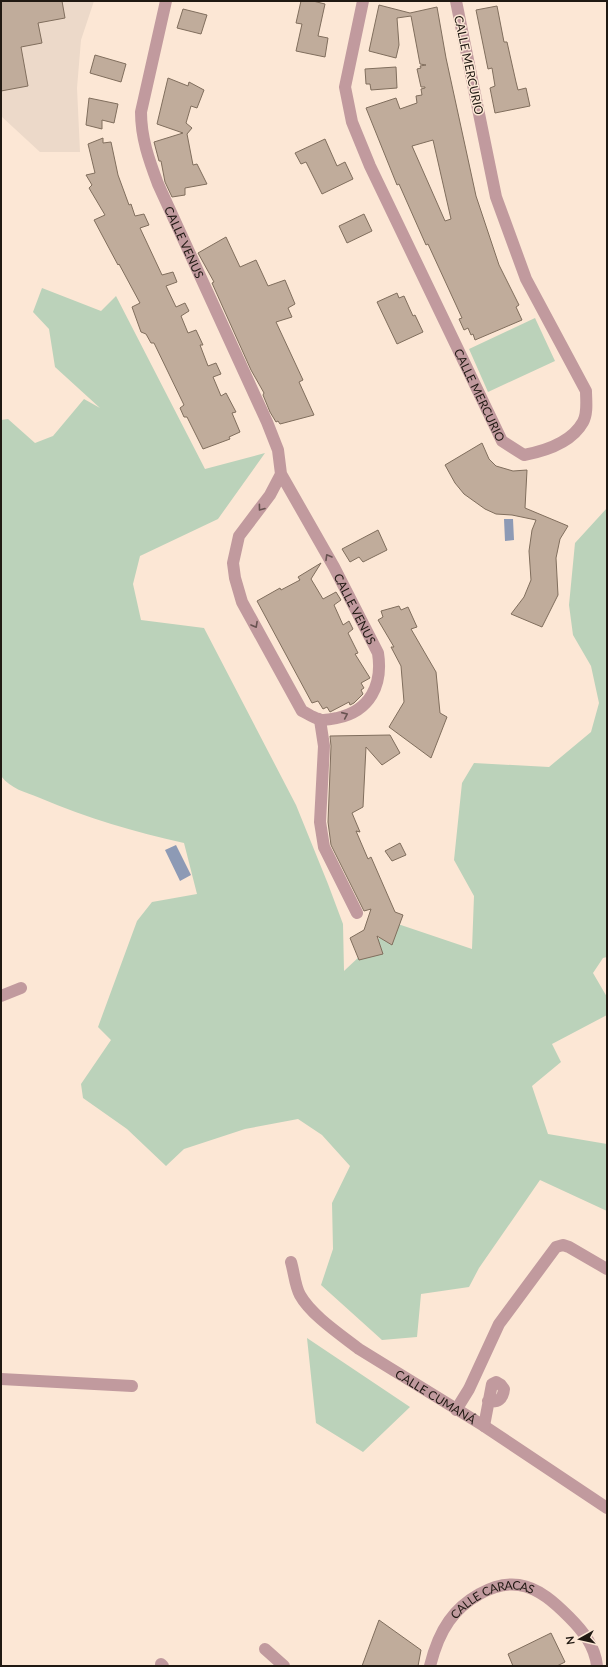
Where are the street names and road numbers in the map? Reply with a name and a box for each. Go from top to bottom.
street label: CALLE MERCURIO [451,14,487,116]
street label: CALLE VENUS [162,204,208,280]
street label: CALLE MERCURIO [451,346,509,444]
street label: CALLE VENUS [331,571,380,647]
street label: CALLE CUMANÁ [393,1366,480,1427]
street label: CALLE CARACAS [447,1577,537,1622]

